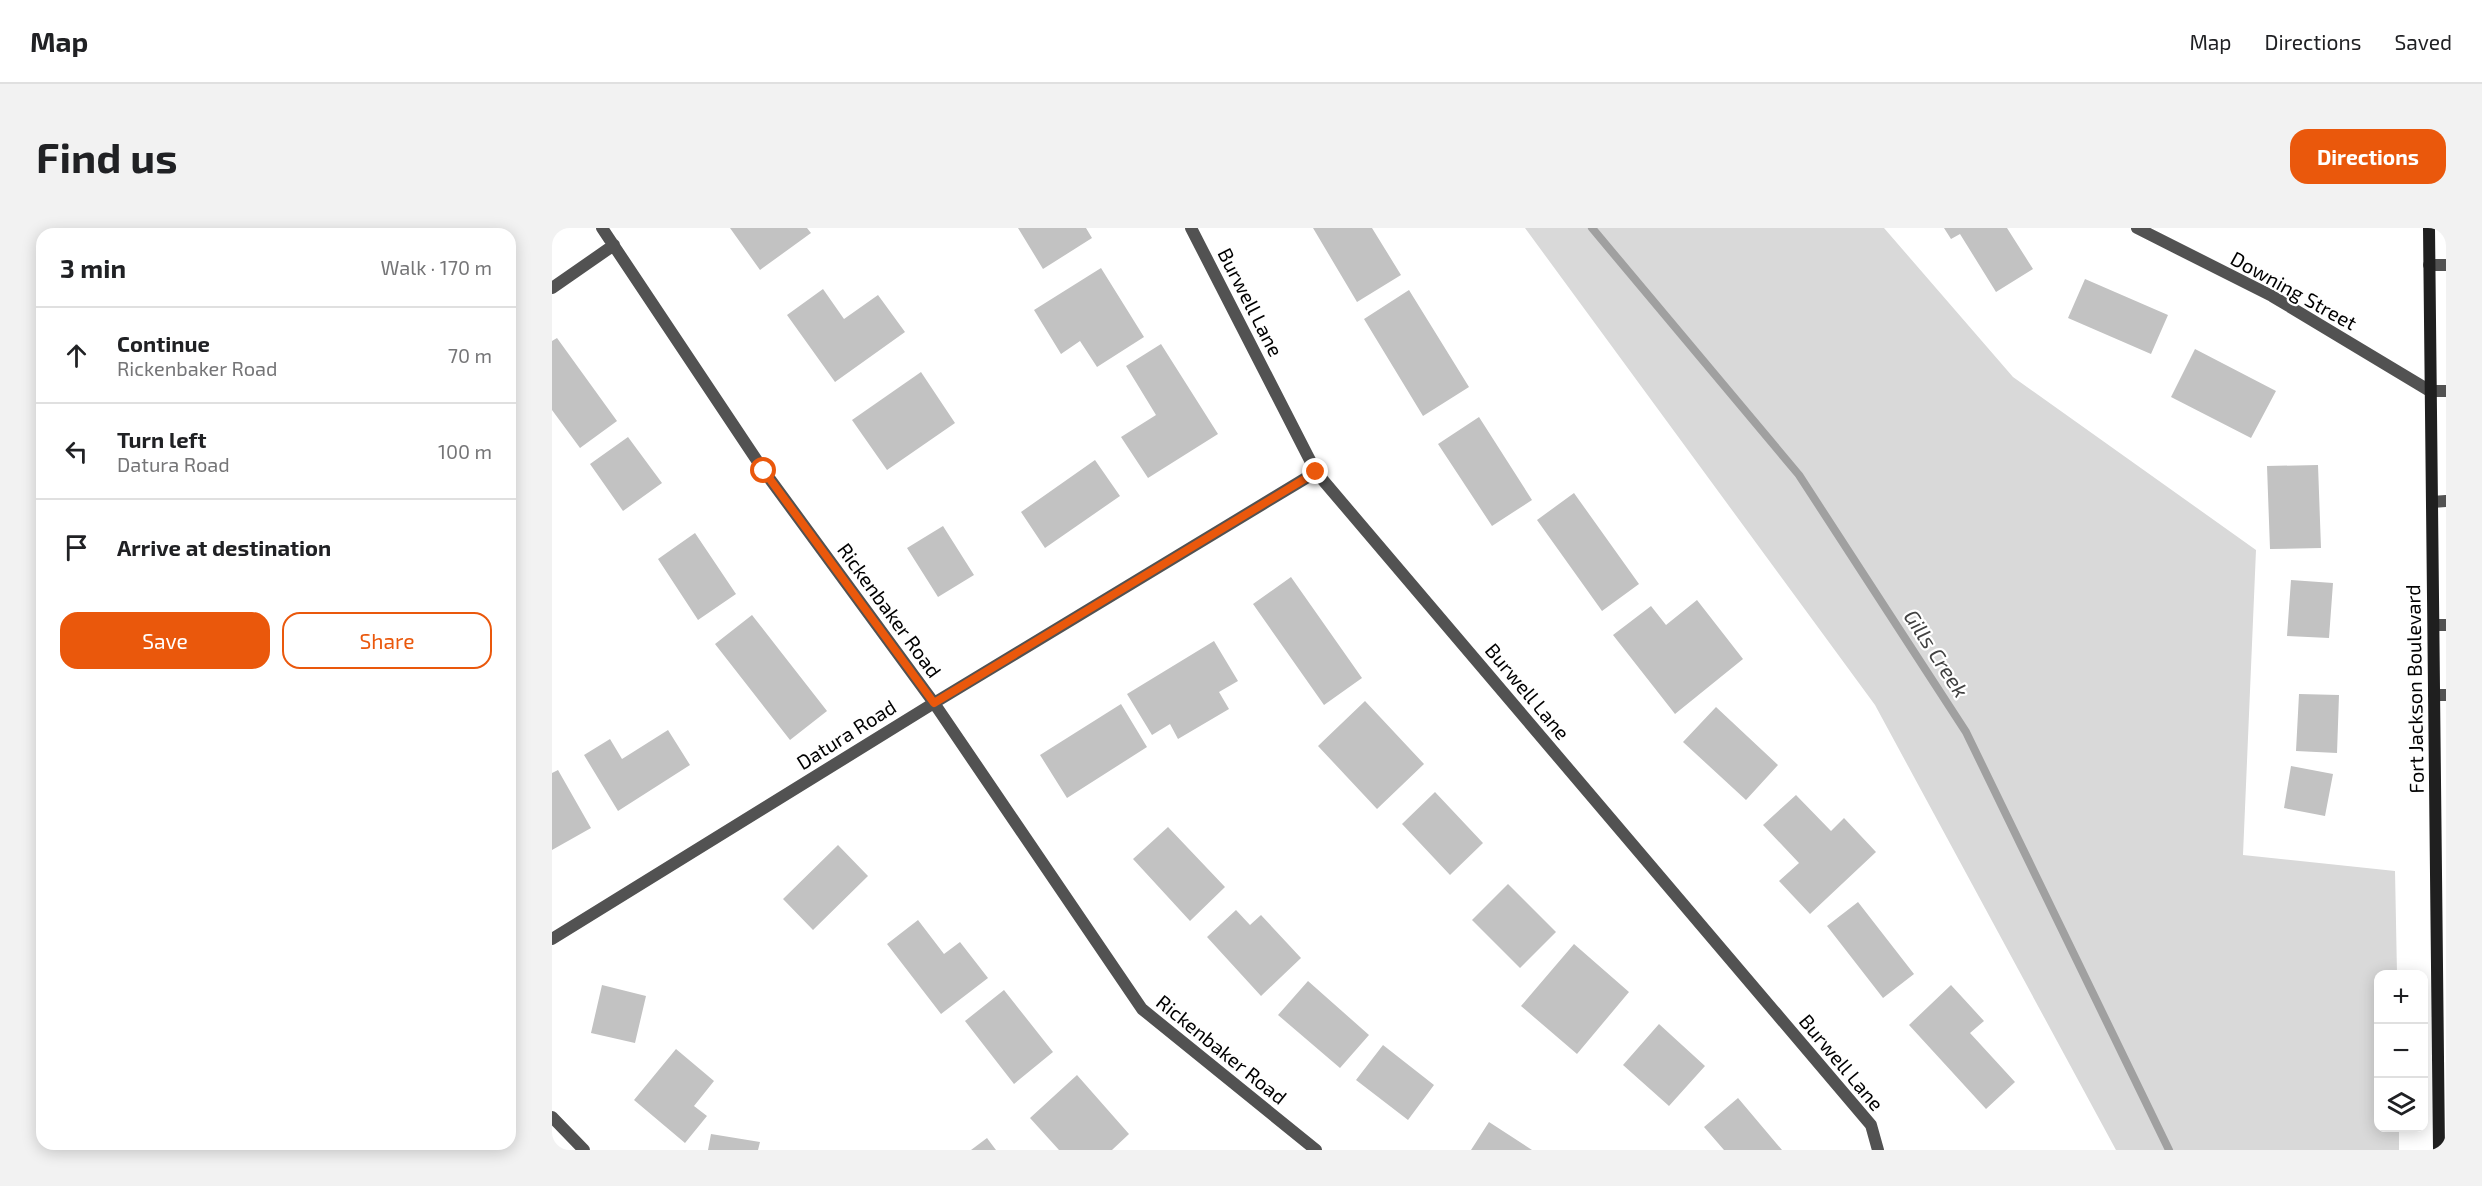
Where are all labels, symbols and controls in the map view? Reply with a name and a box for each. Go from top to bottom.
text: Map [30,24,88,58]
text: Map [2189,29,2232,54]
text: Directions [2265,29,2361,54]
text: Saved [2394,29,2452,54]
button: Directions [2290,129,2446,184]
text: Find us [36,131,178,181]
street label: Burwell Lane [1213,244,1289,360]
street label: Downing Street [2227,245,2362,335]
text: 3 min [60,252,126,283]
text: Walk · 170 m [381,255,492,279]
text: Continue [117,330,210,356]
icon: ahead [60,339,93,372]
text: 70 m [448,343,492,367]
text: Rickenbaker Road [117,356,277,380]
text: Turn left [117,426,206,452]
icon: left [60,435,93,468]
text: 100 m [438,439,492,463]
text: Datura Road [117,452,230,476]
route start [750,457,776,483]
route end [1302,458,1328,484]
icon: arrive [60,531,93,564]
text: Arrive at destination [117,534,331,560]
street label: Rickenbaker Road [833,538,947,682]
street label: Fort Jackson Boulevard [2400,584,2428,794]
water label: Gills Creek [1899,604,1975,702]
button: Save [60,612,270,669]
button: Share [282,612,492,669]
street label: Burwell Lane [1481,638,1575,744]
street label: Datura Road [792,694,900,774]
map controls [2374,970,2428,1132]
button: + [2374,970,2428,1024]
street label: Rickenbaker Road [1152,989,1292,1109]
street label: Burwell Lane [1795,1009,1889,1115]
button: − [2374,1024,2428,1078]
button: layers [2374,1078,2428,1132]

